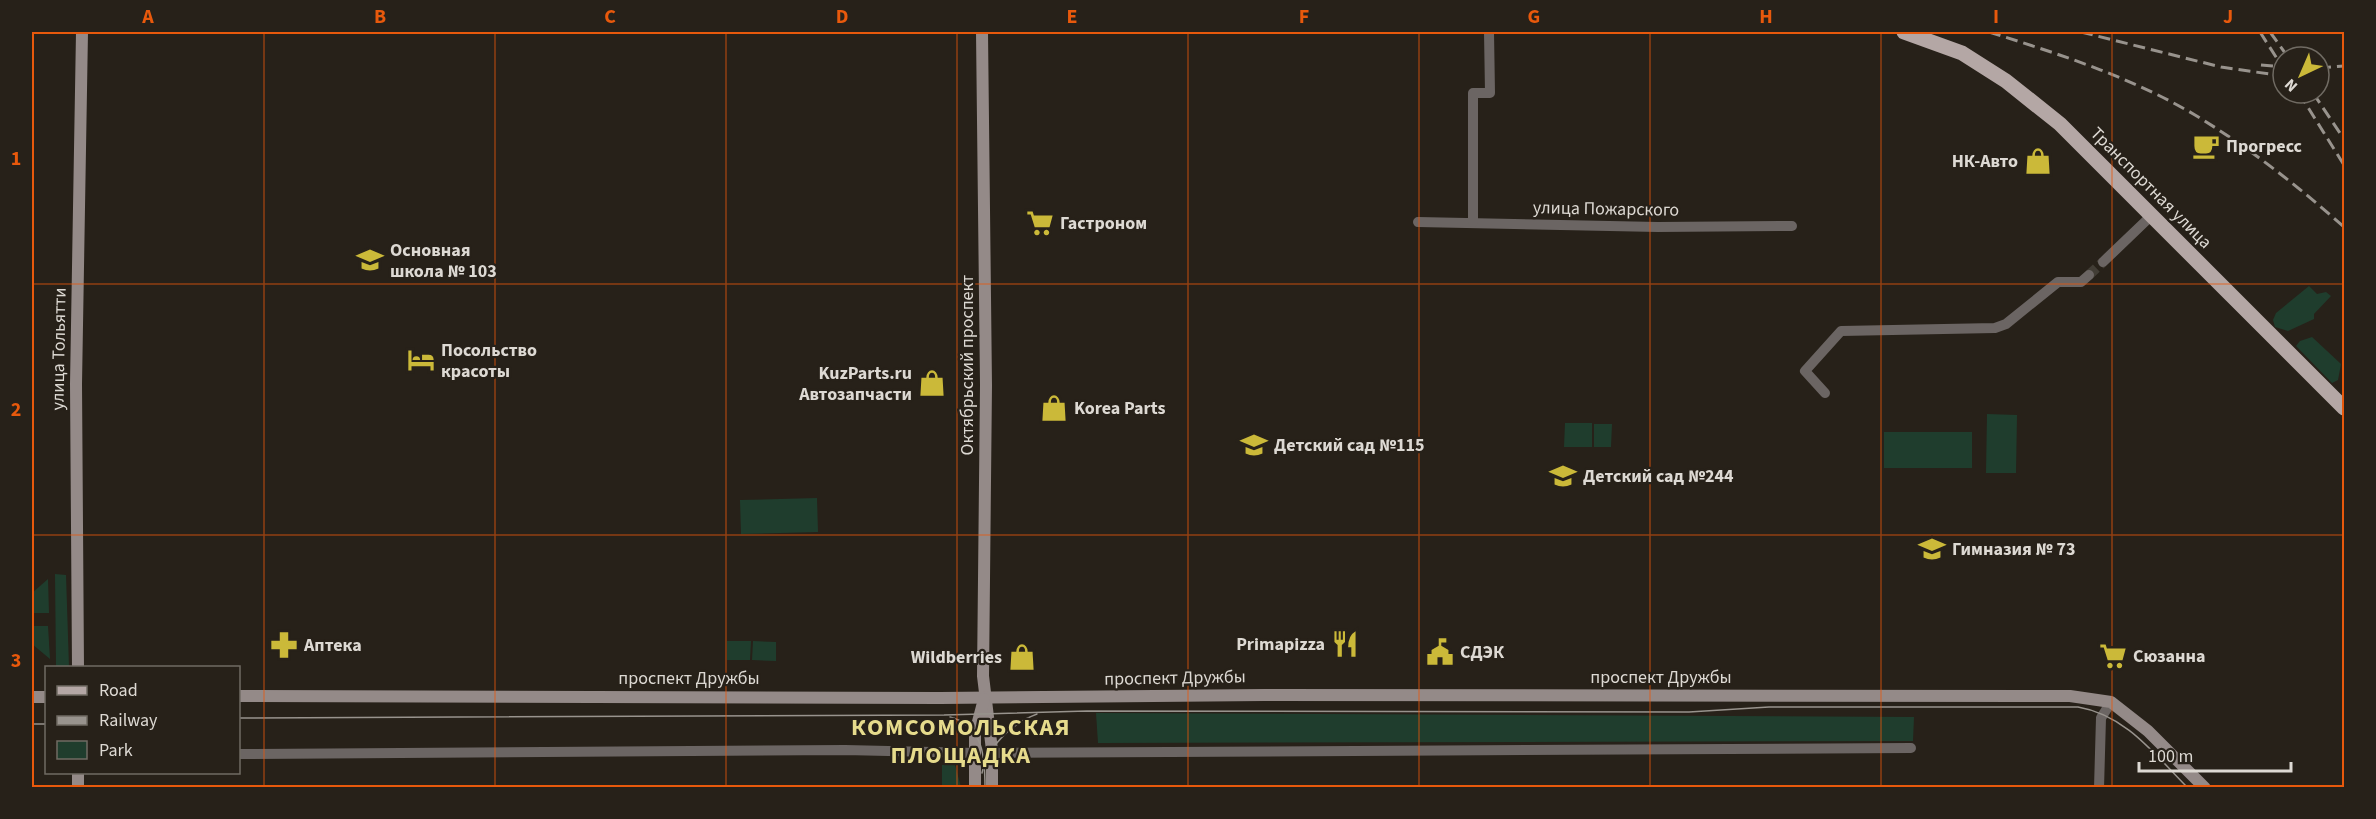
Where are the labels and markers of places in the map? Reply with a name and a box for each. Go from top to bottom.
cafe icon: Прогресс [2191,131,2221,161]
place label: Прогресс [2226,134,2303,159]
shop icon: НК-Авто [2023,146,2053,176]
place label: НК-Авто [1952,149,2018,174]
supermarket icon: Гастроном [1025,208,1055,238]
place label: Гастроном [1060,211,1147,236]
place label: Основная школа № 103 [390,238,497,284]
school or university icon: Основная школа № 103 [355,245,385,275]
place label: Посольство красоты [441,338,537,384]
hotel icon: Посольство красоты [406,345,436,375]
place label: KuzParts.ru Автозапчасти [798,361,912,407]
shop icon: KuzParts.ru Автозапчасти [917,368,947,398]
shop icon: Korea Parts [1039,393,1069,423]
place label: Korea Parts [1074,396,1165,421]
school or university icon: Детский сад №115 [1239,430,1269,460]
place label: Детский сад №115 [1274,433,1425,458]
school or university icon: Детский сад №244 [1548,461,1578,491]
place label: Детский сад №244 [1583,464,1734,489]
school or university icon: Гимназия № 73 [1917,534,1947,564]
place label: Гимназия № 73 [1952,537,2075,562]
restaurant icon: Primapizza [1330,629,1360,659]
pharmacy icon: Аптека [269,630,299,660]
place label: Primapizza [1236,632,1325,657]
place label: Аптека [303,633,362,658]
public building icon: СДЭК [1425,637,1455,667]
place label: СДЭК [1460,640,1505,665]
supermarket icon: Сюзанна [2098,641,2128,671]
shop icon: Wildberries [1007,642,1037,672]
place label: Сюзанна [2133,644,2205,669]
place label: Wildberries [911,645,1002,670]

